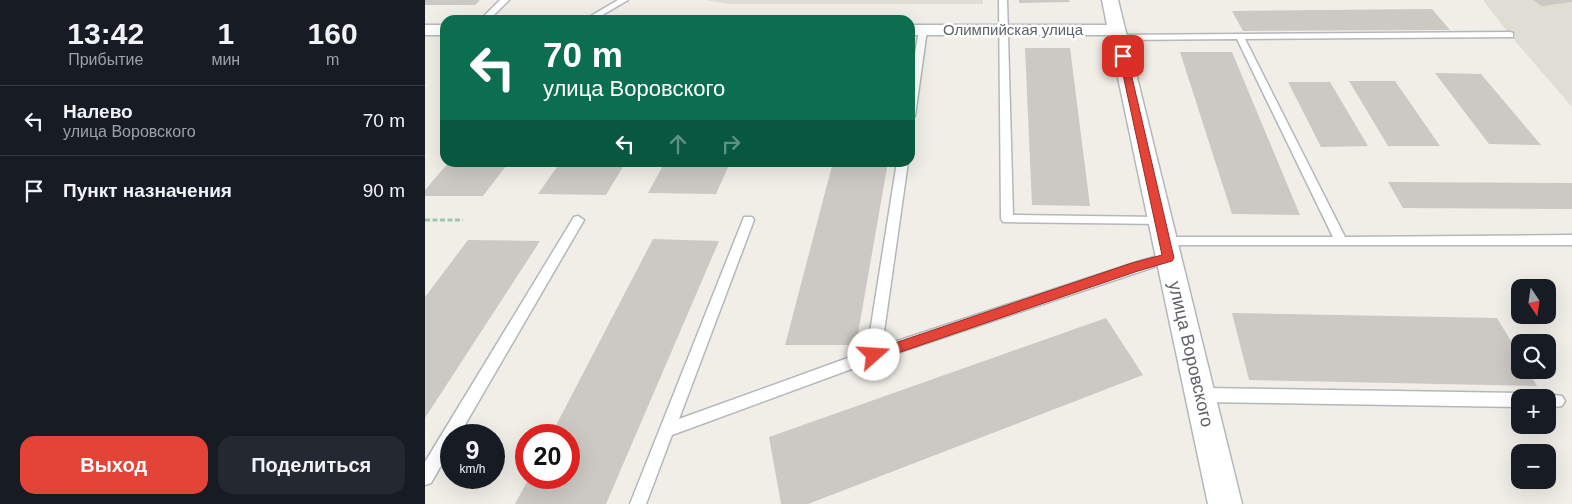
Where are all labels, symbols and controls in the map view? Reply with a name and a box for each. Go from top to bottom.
text: 13:42 [67,17,144,50]
text: 1 [217,17,234,50]
text: 160 [308,17,358,50]
street label: Олимпийская улица [943,21,1084,38]
icon: left [460,35,525,100]
text: 70 m [543,35,623,74]
pin [1102,35,1144,77]
icon: arrive [1109,42,1137,70]
text: Прибытие [68,51,143,68]
text: мин [211,51,240,68]
text: m [326,51,339,68]
text: улица Воровского [543,76,725,101]
text: Налево [63,101,133,122]
icon: left [20,107,48,135]
text: 70 m [363,110,405,131]
text: улица Воровского [63,123,196,140]
icon: left [611,130,639,158]
icon: ahead [664,130,692,158]
icon: right [717,130,745,158]
icon: arrive [20,177,48,205]
text: Пункт назначения [63,180,232,201]
text: 90 m [363,180,405,201]
street label: улица Воровского [1164,279,1218,429]
north arrow [1511,279,1556,324]
map controls [1511,279,1556,489]
position arrow [847,328,899,380]
button: search [1511,334,1556,379]
button: + [1511,389,1556,434]
speed limit sign: 20 [515,424,580,489]
button: Выход [20,436,208,494]
button: Поделиться [218,436,405,494]
text: 9 [466,436,479,464]
button: − [1511,444,1556,489]
text: km/h [459,462,486,476]

